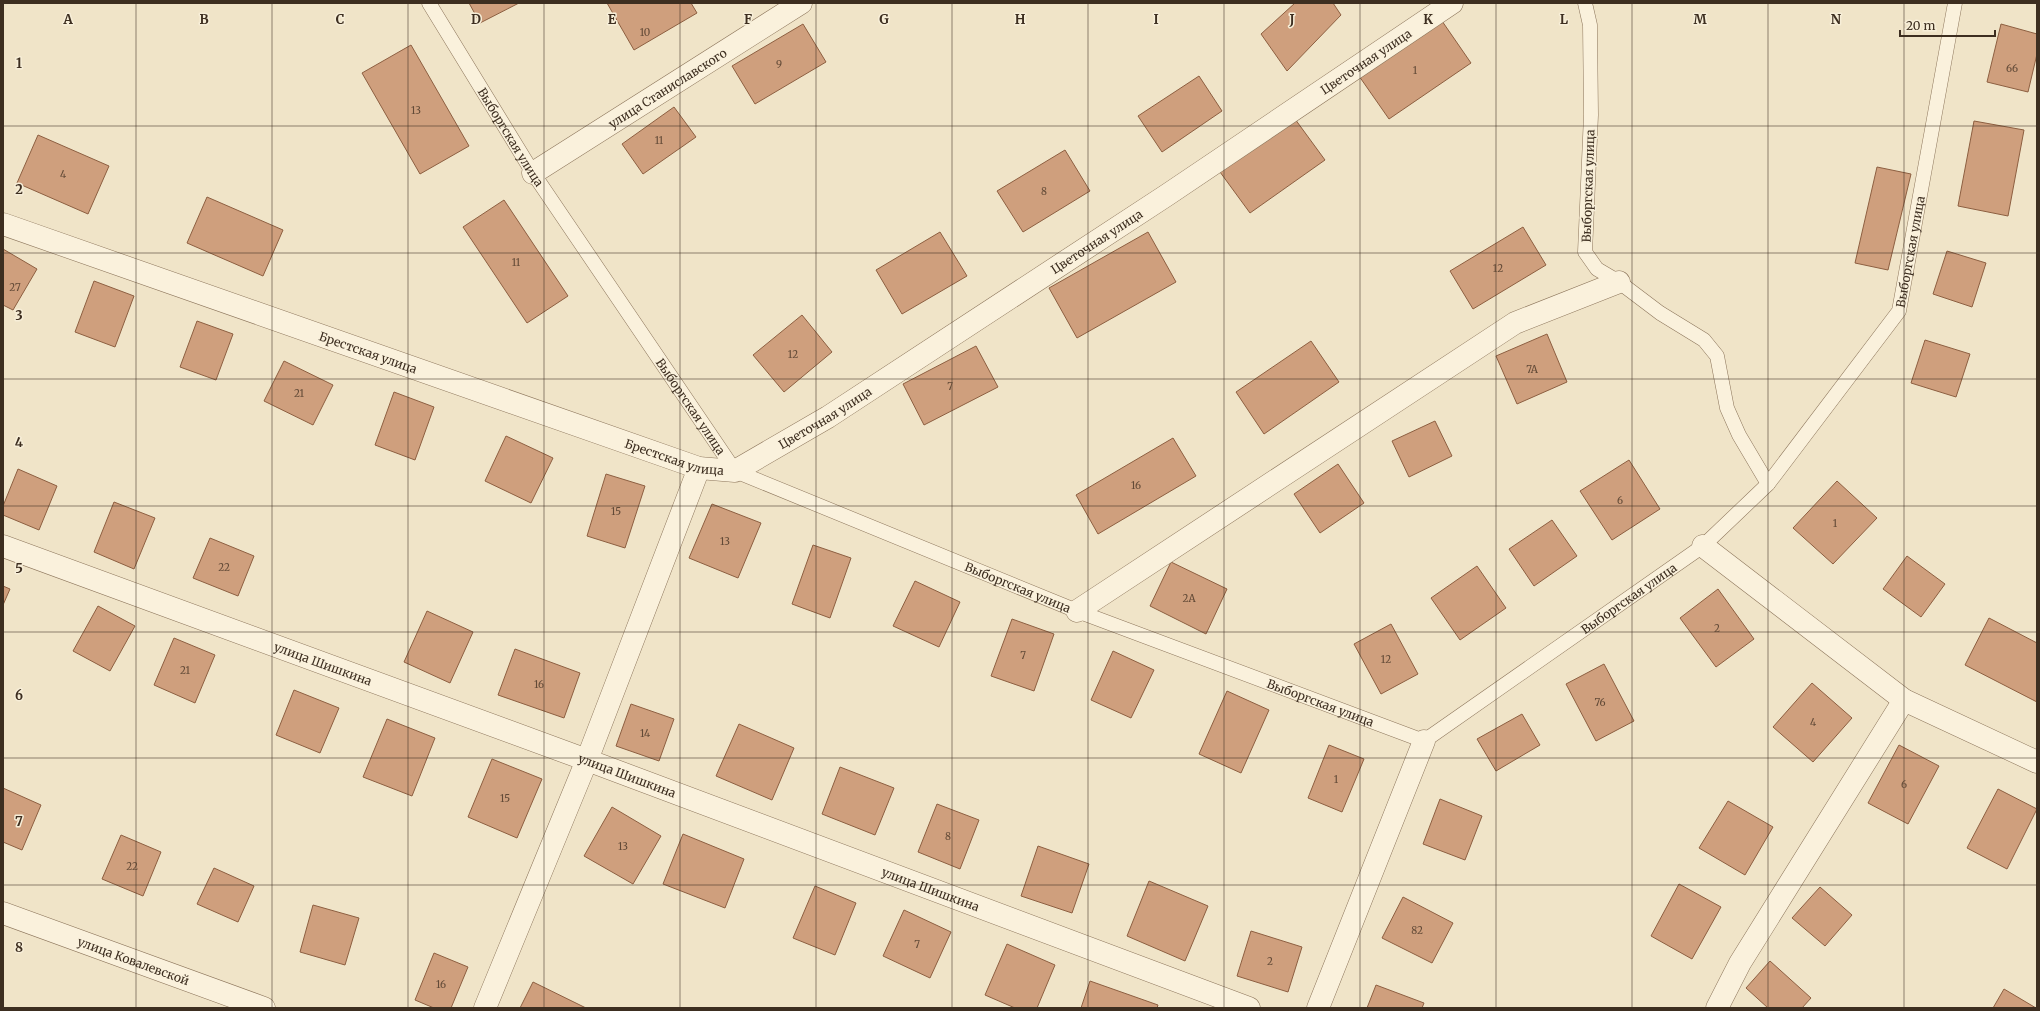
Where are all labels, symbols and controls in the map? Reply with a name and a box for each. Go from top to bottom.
text: A [62,11,73,28]
text: B [199,11,209,28]
text: C [336,11,345,28]
text: D [471,11,481,28]
text: E [608,11,617,28]
text: F [744,11,752,28]
text: G [879,11,889,28]
text: H [1015,11,1026,28]
text: I [1153,11,1159,28]
text: J [1288,11,1295,28]
text: K [1423,11,1433,28]
text: L [1560,11,1569,28]
text: M [1693,11,1707,28]
text: N [1831,11,1842,28]
scale bar [1900,12,1995,38]
text: 20 m [1906,18,1935,33]
street label: Цветочная улица [1317,25,1414,97]
house number: 10 [640,26,650,39]
street label: улица Станиславского [605,45,729,131]
text: 1 [16,55,22,72]
house number: 9 [776,58,782,71]
house number: 66 [2006,62,2018,75]
house number: 1 [1413,64,1418,77]
street label: Выборгская улица [475,85,548,189]
house number: 13 [411,104,421,117]
street label: Выборгская улица [1579,129,1597,243]
house number: 11 [655,134,664,147]
house number: 4 [60,168,66,181]
text: 2 [15,181,23,198]
house number: 8 [1041,185,1047,198]
street label: Выборгская улица [1892,194,1927,309]
street label: Цветочная улица [1048,206,1145,277]
house number: 11 [512,256,521,269]
house number: 12 [1493,262,1503,275]
house number: 27 [9,281,21,294]
text: 3 [15,307,23,324]
street label: Брестская улица [317,328,420,376]
house number: 12 [788,348,798,361]
street label: Выборгская улица [653,355,729,458]
house number: 7А [1526,363,1539,376]
house number: 7 [947,380,953,393]
street label: Цветочная улица [775,383,874,452]
house number: 21 [294,387,305,400]
text: 4 [15,434,24,451]
street label: Брестская улица [623,435,725,478]
house number: 16 [1131,479,1141,492]
house number: 6 [1617,494,1623,507]
house number: 15 [611,505,621,518]
house number: 1 [1833,517,1838,530]
house number: 13 [720,535,730,548]
street label: Выборгская улица [963,558,1074,615]
street label: Выборгская улица [1578,559,1680,637]
text: 5 [15,560,23,577]
house number: 22 [218,561,230,574]
house number: 2А [1182,592,1196,605]
house number: 2 [1714,622,1720,635]
street label: улица Шишкина [272,639,375,688]
house number: 7 [1020,649,1026,662]
house number: 12 [1381,653,1391,666]
house number: 21 [180,664,191,677]
street label: Выборгская улица [1265,675,1377,729]
house number: 16 [534,678,544,691]
text: 6 [15,687,23,704]
house number: 76 [1594,696,1606,709]
house number: 4 [1810,716,1816,729]
house number: 14 [640,727,650,740]
street label: улица Шишкина [576,750,679,800]
house number: 1 [1334,773,1339,786]
house number: 6 [1901,778,1907,791]
house number: 15 [500,792,510,805]
text: 7 [15,813,23,830]
house number: 8 [945,830,951,843]
house number: 13 [618,840,628,853]
house number: 22 [126,860,138,873]
street label: улица Шишкина [880,864,982,914]
house number: 82 [1411,924,1423,937]
street label: улица Ковалевской [76,933,192,988]
house number: 7 [914,938,920,951]
text: 8 [15,939,23,956]
house number: 2 [1267,955,1273,968]
house number: 16 [436,978,446,991]

